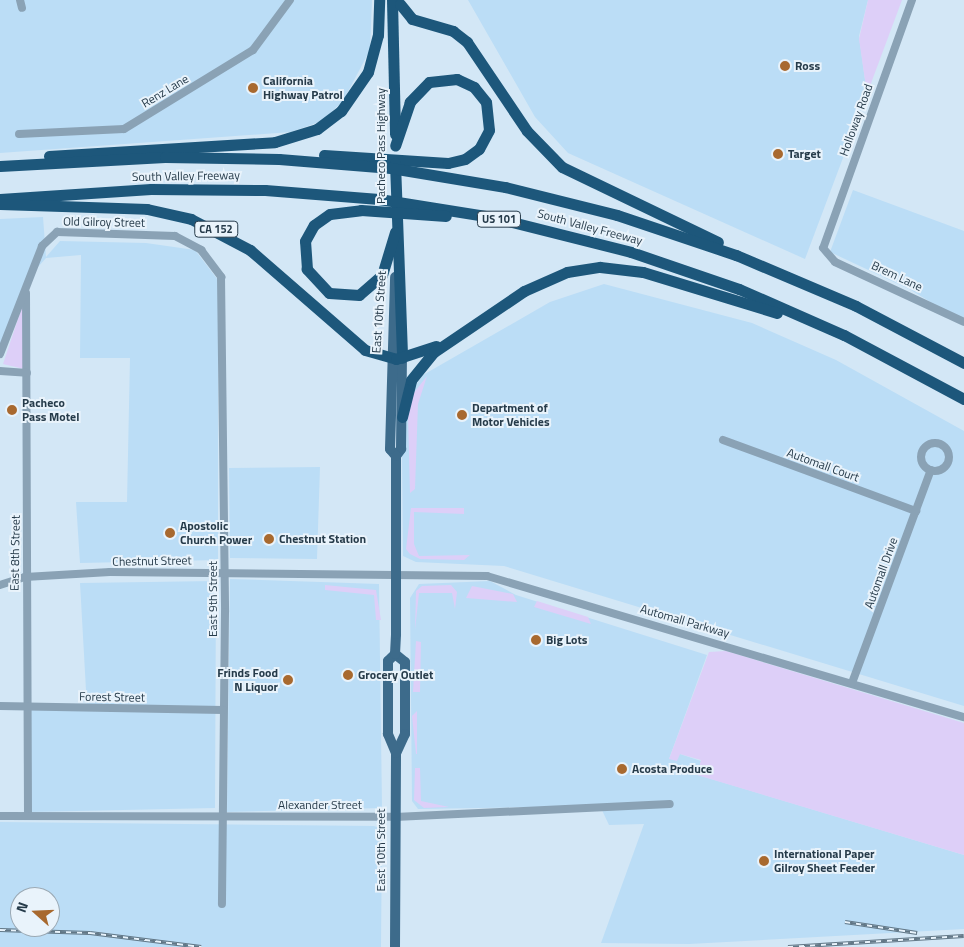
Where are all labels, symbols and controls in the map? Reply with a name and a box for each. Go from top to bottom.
place label: Ross [795,59,820,73]
marker: Ross [779,60,791,72]
street label: Renz Lane [139,71,191,111]
place label: California Highway Patrol [263,74,343,102]
marker: California Highway Patrol [247,82,259,94]
street label: Holloway Road [836,82,876,158]
street label: Pacheco Pass Highway [374,88,388,204]
place label: Target [788,147,821,161]
marker: Target [772,148,784,160]
street label: South Valley Freeway [132,168,240,184]
street label: South Valley Freeway [536,206,644,248]
road number: US 101 [476,210,522,228]
street label: Old Gilroy Street [63,214,145,230]
road number: CA 152 [194,220,238,238]
street label: Brem Lane [869,258,925,294]
street label: East 10th Street [369,270,389,354]
place label: Pacheco Pass Motel [22,396,79,424]
place label: Department of Motor Vehicles [472,401,550,429]
marker: Pacheco Pass Motel [6,404,18,416]
marker: Department of Motor Vehicles [456,409,468,421]
street label: Automall Court [785,445,861,485]
street label: East 8th Street [7,515,23,591]
place label: Apostolic Church Power [180,519,252,547]
marker: Apostolic Church Power [164,527,176,539]
place label: Chestnut Station [279,532,366,546]
marker: Chestnut Station [263,533,275,545]
street label: Automall Drive [861,536,901,610]
street label: Chestnut Street [112,553,192,569]
street label: East 9th Street [206,561,220,637]
street label: Automall Parkway [639,601,731,641]
place label: Big Lots [546,633,588,647]
marker: Big Lots [530,634,542,646]
place label: Frinds Food N Liquor [217,666,278,694]
place label: Grocery Outlet [358,668,433,682]
marker: Grocery Outlet [342,669,354,681]
marker: Frinds Food N Liquor [282,674,294,686]
street label: Forest Street [79,689,145,705]
place label: Acosta Produce [632,762,712,776]
marker: Acosta Produce [616,763,628,775]
street label: Alexander Street [278,798,362,812]
street label: East 10th Street [374,809,388,891]
place label: International Paper Gilroy Sheet Feeder [774,847,875,875]
marker: International Paper Gilroy Sheet Feeder [758,855,770,867]
north arrow [10,887,60,937]
text: N [10,899,33,915]

